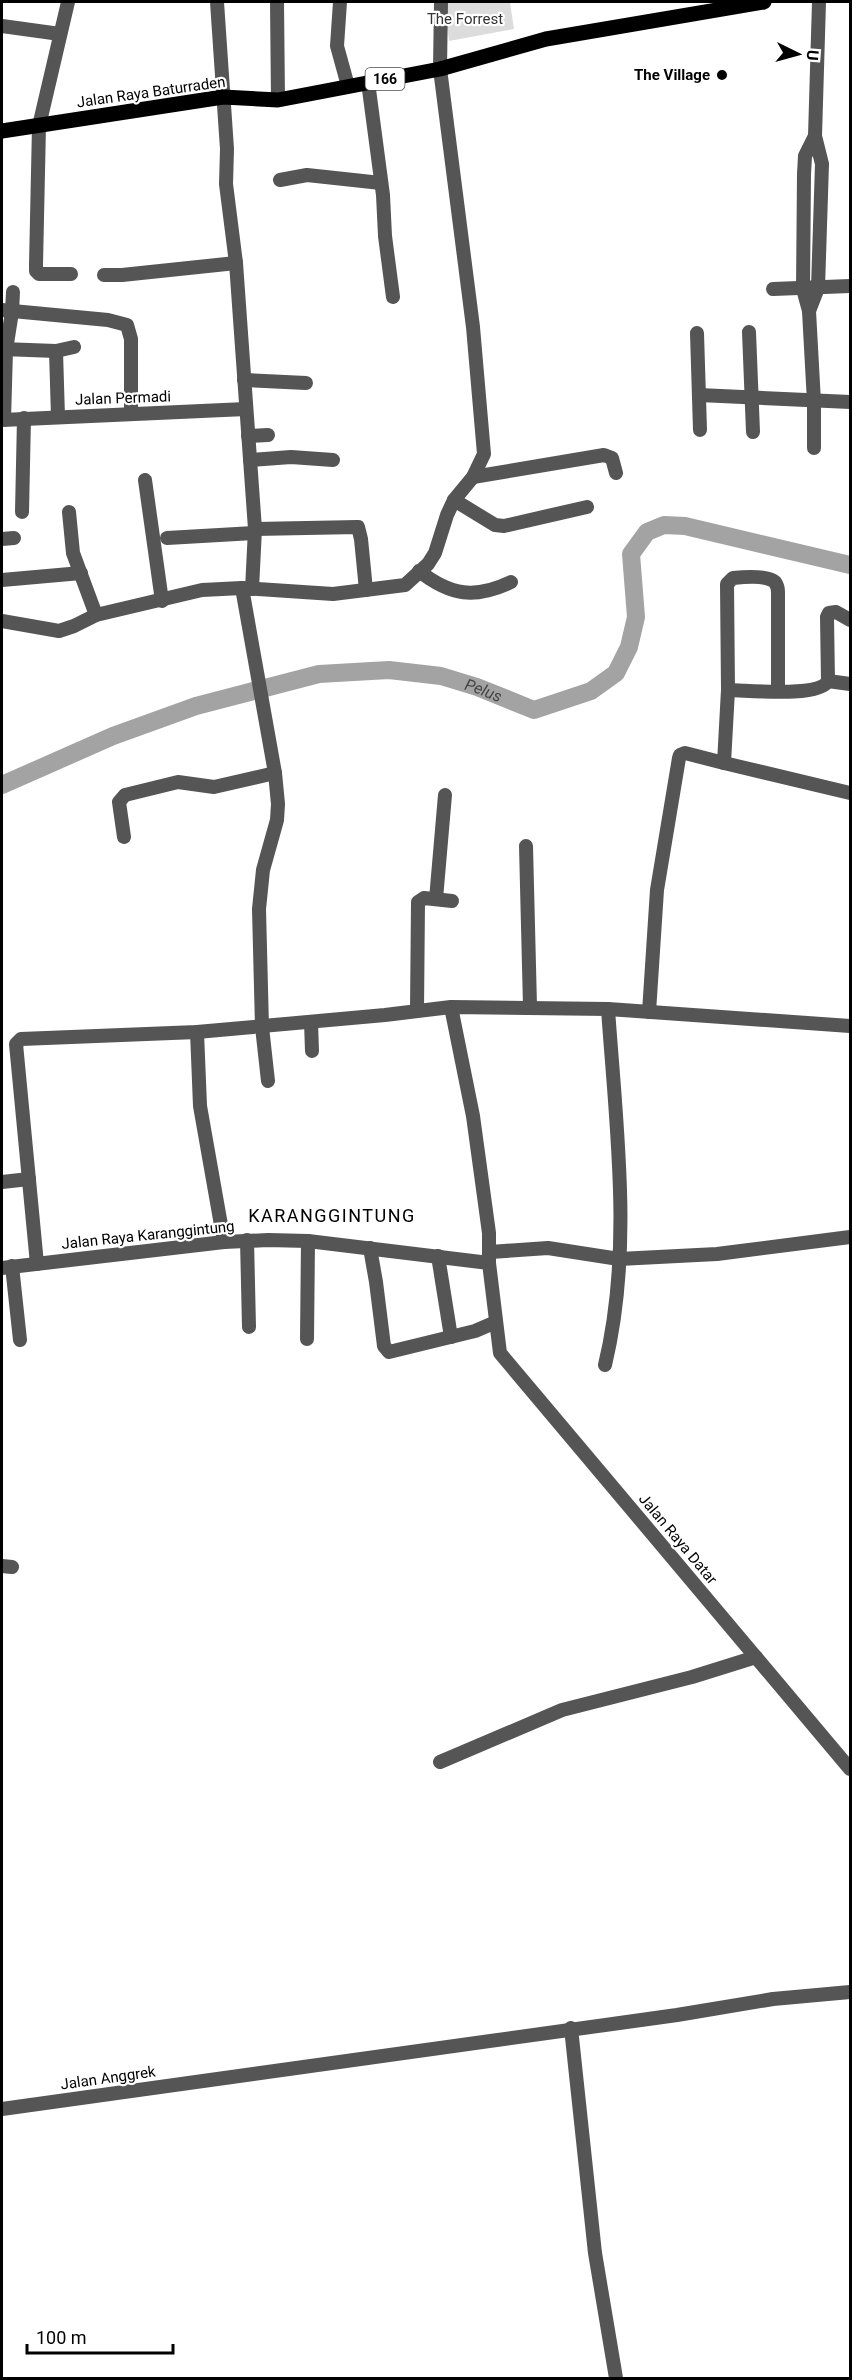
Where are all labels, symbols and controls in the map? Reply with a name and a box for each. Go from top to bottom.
park label: The Forrest [427,10,503,28]
north arrow [768,24,828,84]
text: U [803,49,822,61]
place label: The Village [634,66,710,84]
road number: 166 [366,68,404,90]
marker: The Village [715,68,729,82]
street label: Jalan Raya Baturraden [76,73,226,111]
street label: Jalan Permadi [75,387,171,409]
water label: Pelus [463,674,505,706]
district label: KARANGGINTUNG [248,1205,416,1226]
street label: Jalan Raya Karanggintung [61,1217,235,1253]
street label: Jalan Raya Datar [635,1490,721,1588]
street label: Jalan Anggrek [59,2062,157,2094]
scale bar [27,2317,172,2355]
text: 100 m [36,2327,87,2348]

